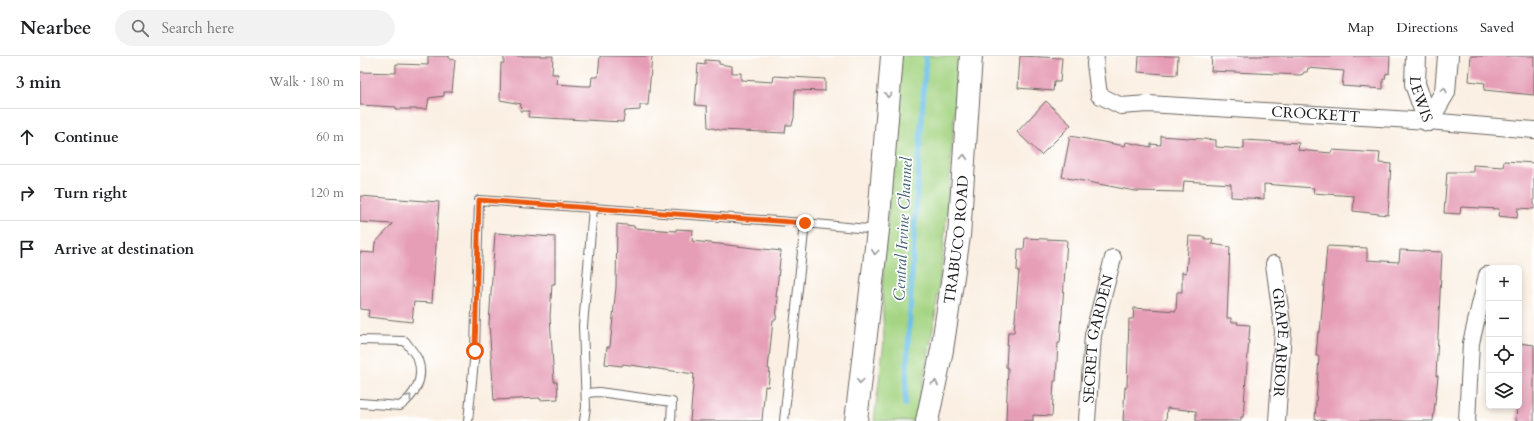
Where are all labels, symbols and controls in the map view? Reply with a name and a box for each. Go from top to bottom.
search box [115,10,395,46]
text: Nearbee [20,15,91,41]
icon: search [129,17,151,39]
text: Search here [161,18,234,38]
text: Map [1348,18,1374,37]
text: Directions [1396,18,1458,37]
text: Saved [1480,18,1514,37]
text: 3 min [16,71,61,94]
text: Walk · 180 m [269,73,344,91]
street label: LEWIS [1405,76,1438,125]
one-way arrow [1439,87,1448,94]
one-way arrow [884,92,893,98]
street label: CROCKETT [1271,102,1361,127]
icon: ahead [16,126,38,148]
text: Continue [54,127,119,147]
text: 60 m [316,128,344,146]
one-way arrow [960,154,969,160]
water label: Central Irvine Channel [888,156,918,302]
street label: TRABUCO ROAD [939,175,973,305]
icon: right [16,182,38,204]
text: Turn right [54,183,127,203]
text: 120 m [310,184,344,202]
route end [796,214,814,232]
icon: arrive [16,238,38,260]
text: Arrive at destination [54,239,194,259]
one-way arrow [871,249,880,255]
map controls [1486,265,1522,409]
button: + [1486,265,1522,301]
street label: SECRET GARDEN [1078,272,1118,404]
street label: GRAPE ARBOR [1267,287,1293,398]
button: − [1486,301,1522,337]
button: locate [1486,337,1522,373]
route start [466,342,484,360]
button: layers [1486,373,1522,409]
one-way arrow [856,378,865,384]
one-way arrow [930,380,938,386]
one-way arrow [405,395,412,402]

